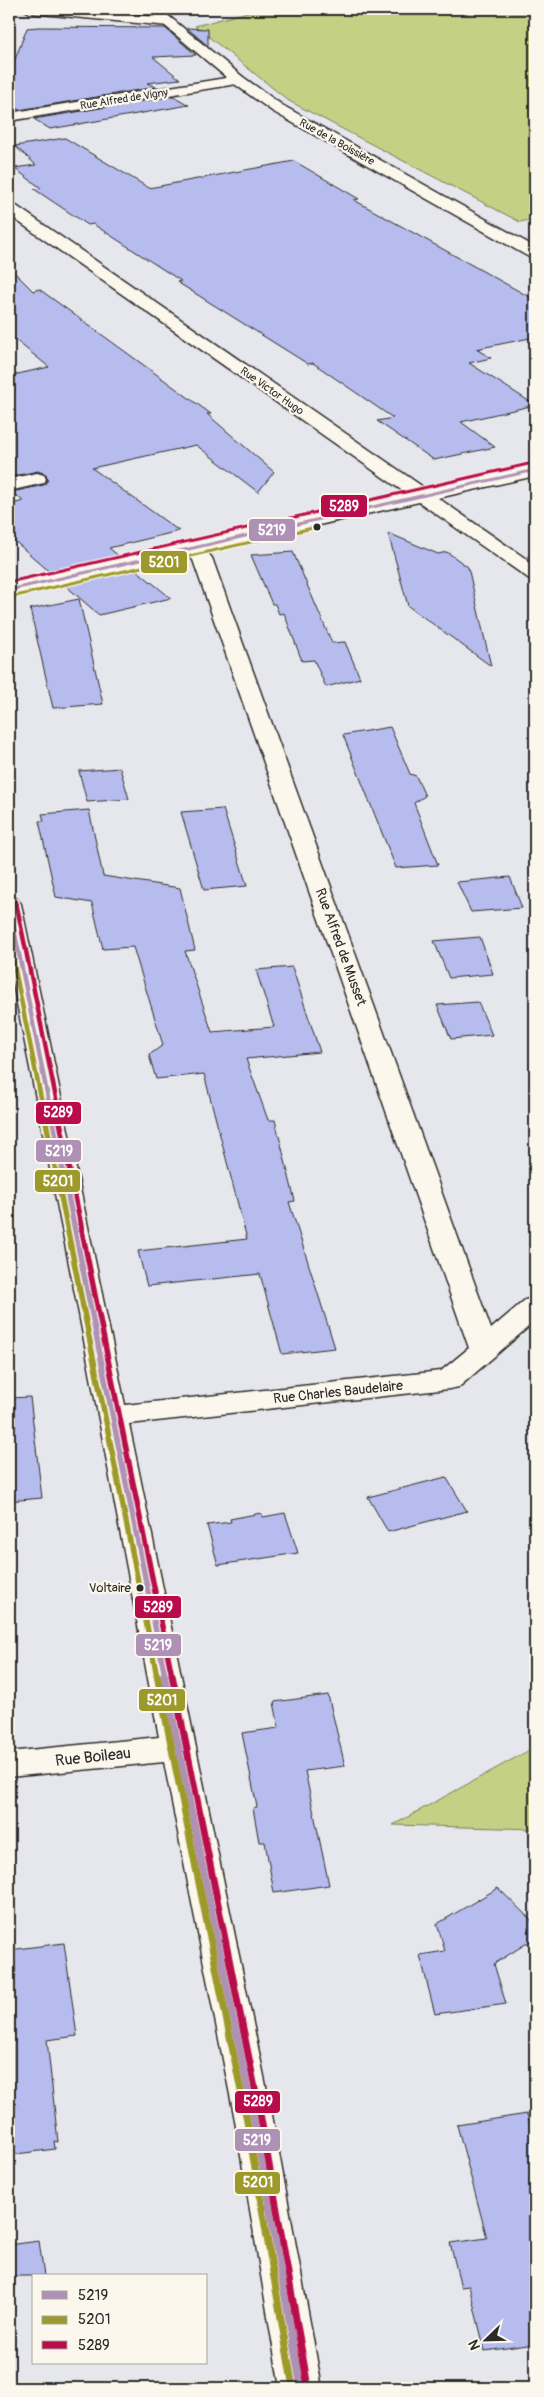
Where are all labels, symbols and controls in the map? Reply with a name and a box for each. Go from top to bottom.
street label: Rue Alfred de Vigny [79,86,169,112]
street label: Rue de la Boissière [297,116,377,168]
street label: Rue Victor Hugo [238,364,306,418]
line badge: 5289 [320,494,368,518]
text: 5289 [329,498,359,515]
line badge: 5219 [248,518,296,542]
text: 5219 [258,522,286,539]
unlabelled marker [312,522,322,532]
line badge: 5201 [140,550,188,574]
text: 5201 [149,554,179,571]
street label: Rue Alfred de Musset [312,886,370,1008]
line badge: 5289 [35,1101,82,1125]
text: 5289 [43,1104,73,1121]
line badge: 5219 [35,1139,82,1163]
text: 5219 [45,1143,73,1160]
line badge: 5201 [34,1169,81,1193]
text: 5201 [43,1173,73,1190]
street label: Rue Charles Baudelaire [272,1377,404,1407]
place label: Voltaire [89,1580,132,1596]
marker: Voltaire [135,1583,145,1593]
line badge: 5289 [134,1595,182,1619]
text: 5289 [143,1599,173,1616]
line badge: 5219 [135,1633,182,1657]
text: 5219 [144,1637,172,1654]
line badge: 5201 [138,1688,186,1712]
text: 5201 [147,1692,177,1709]
street label: Rue Boileau [54,1743,132,1771]
line badge: 5289 [234,2090,281,2114]
text: 5289 [243,2093,273,2110]
line badge: 5219 [234,2128,281,2152]
text: 5219 [243,2132,271,2149]
line badge: 5201 [234,2171,281,2195]
text: 5201 [243,2174,273,2191]
legend [32,2274,208,2364]
text: 5219 [78,2286,108,2305]
text: 5201 [78,2310,111,2329]
north arrow [462,2314,512,2364]
text: 5289 [78,2336,110,2355]
text: N [465,2337,484,2353]

